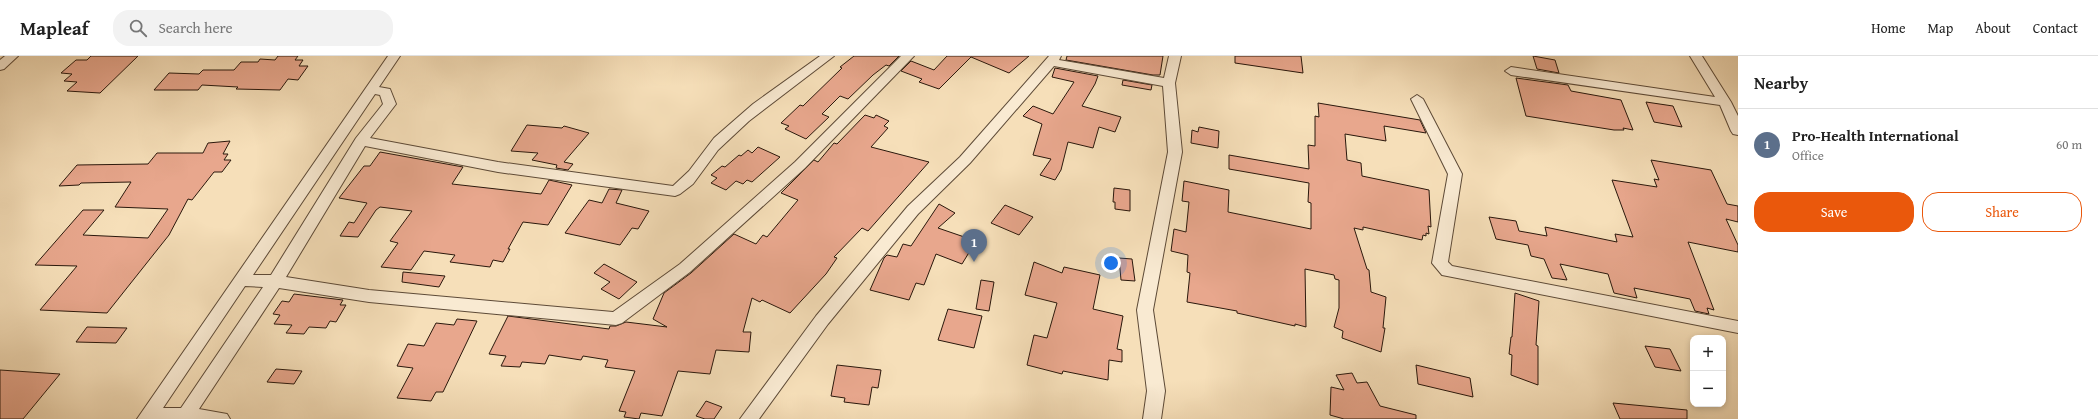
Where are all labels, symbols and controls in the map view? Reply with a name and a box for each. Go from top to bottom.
search box [113,10,393,46]
text: Mapleaf [20,14,89,42]
icon: search [127,17,149,39]
text: Search here [159,17,233,38]
text: Home [1871,18,1906,38]
text: Map [1928,18,1953,38]
text: About [1975,18,2011,38]
text: Contact [2033,18,2078,38]
text: Nearby [1754,70,1808,95]
text: Pro-Health International [1792,125,1959,146]
text: 1 [1764,135,1770,154]
text: 60 m [2056,135,2082,154]
text: Office [1792,146,1824,165]
button: Save [1754,192,1914,232]
button: Share [1922,192,2082,232]
pin: 1 [961,229,987,262]
your location [1101,253,1121,273]
map controls [1690,335,1726,407]
button: + [1690,335,1726,371]
button: − [1690,371,1726,407]

